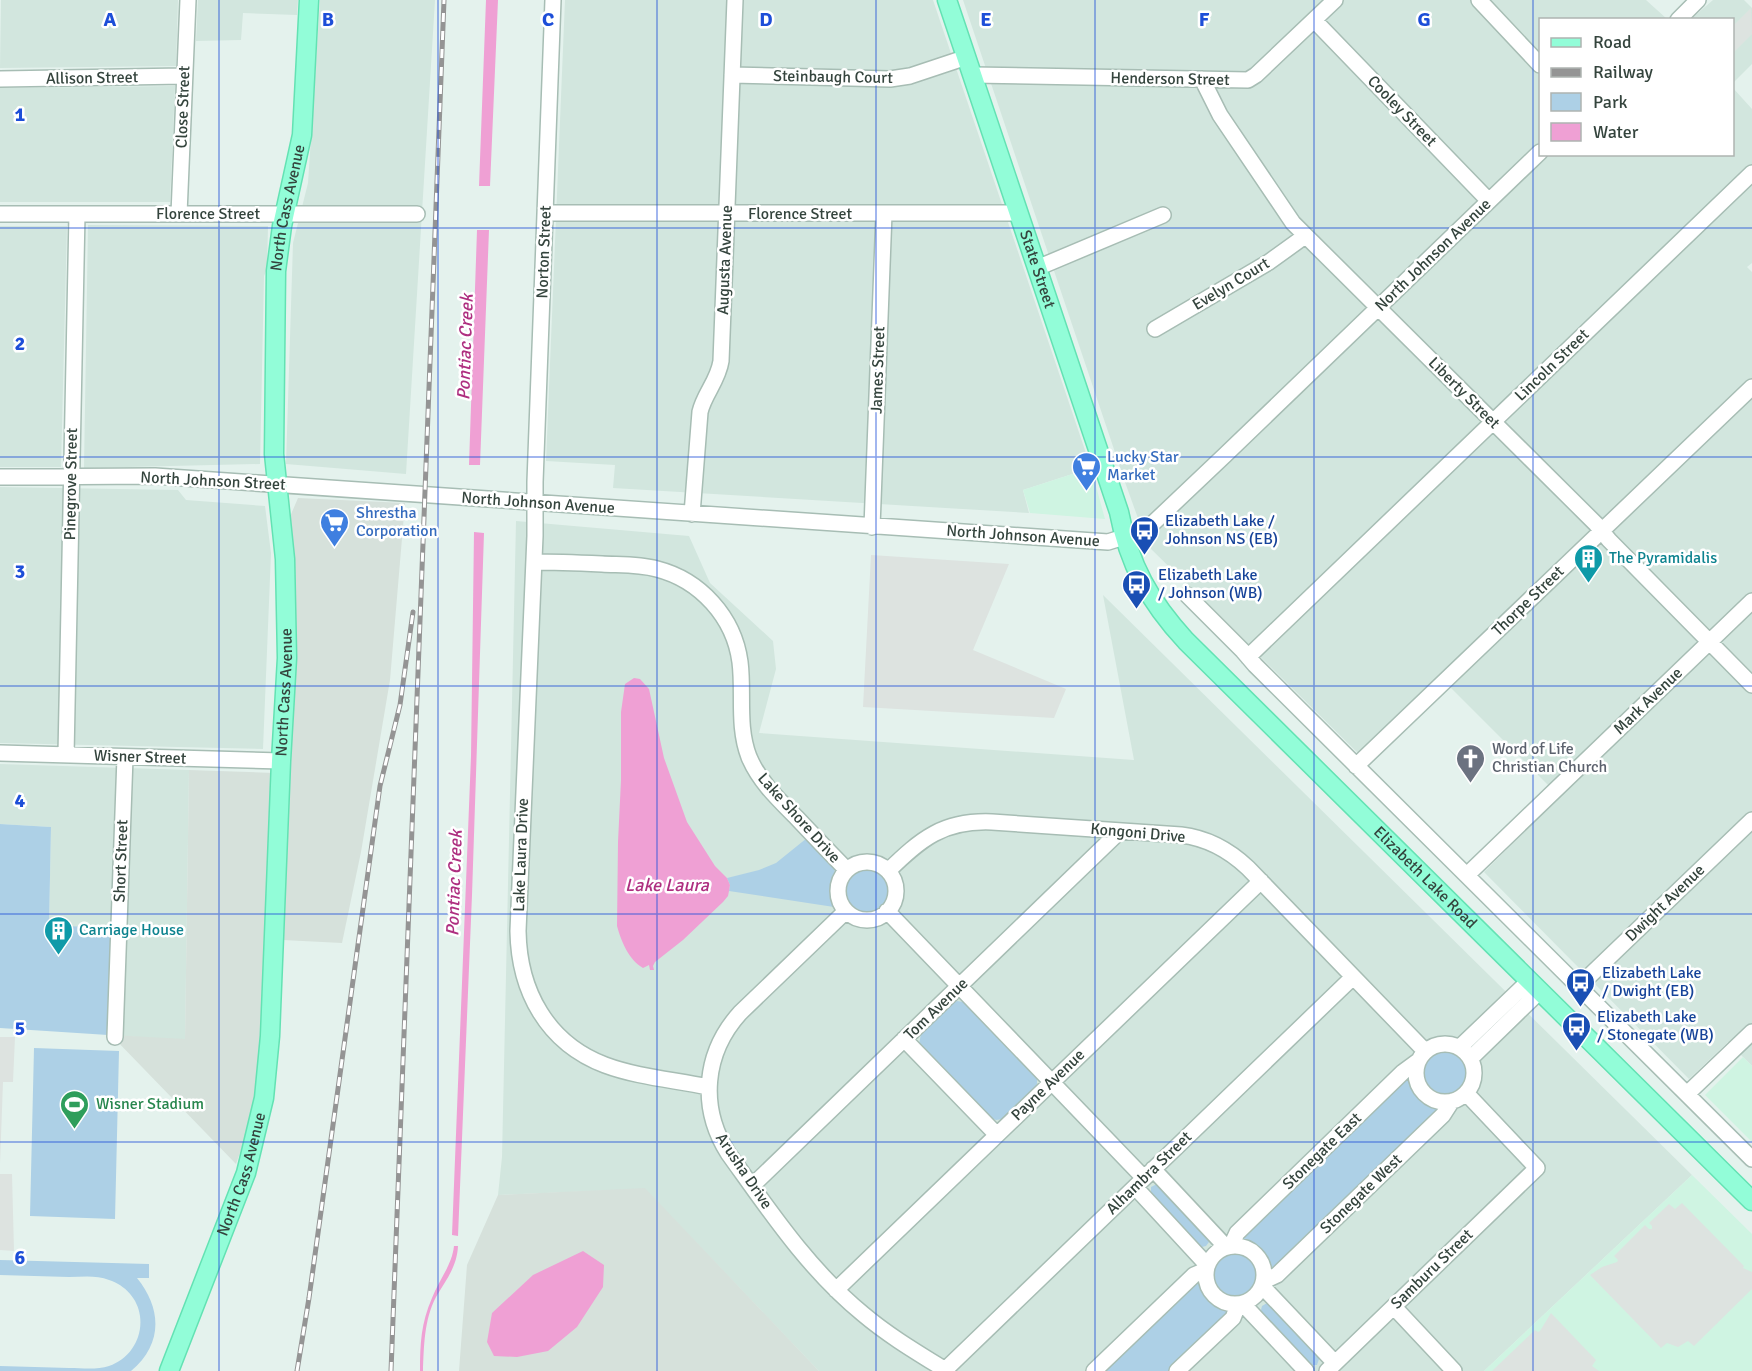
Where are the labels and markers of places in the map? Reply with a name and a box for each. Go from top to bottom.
place label: Lucky Star Market [1107,447,1179,485]
supermarket icon: Lucky Star Market [1070,450,1102,492]
place label: Shrestha Corporation [356,503,437,541]
supermarket icon: Shrestha Corporation [319,506,351,548]
place label: Elizabeth Lake / Johnson NS (EB) [1165,511,1278,549]
bus stop icon: Elizabeth Lake / Johnson NS (EB) [1128,514,1160,556]
building icon: The Pyramidalis [1572,542,1604,584]
place label: The Pyramidalis [1609,548,1717,568]
place label: Elizabeth Lake / Johnson (WB) [1158,565,1263,603]
bus stop icon: Elizabeth Lake / Johnson (WB) [1121,568,1153,610]
place label: Word of Life Christian Church [1492,739,1607,777]
church icon: Word of Life Christian Church [1455,742,1487,784]
building icon: Carriage House [42,914,74,956]
place label: Carriage House [79,920,184,940]
place label: Elizabeth Lake / Dwight (EB) [1602,963,1702,1001]
bus stop icon: Elizabeth Lake / Dwight (EB) [1565,966,1597,1008]
place label: Elizabeth Lake / Stonegate (WB) [1597,1007,1714,1045]
bus stop icon: Elizabeth Lake / Stonegate (WB) [1560,1010,1592,1052]
sports icon: Wisner Stadium [59,1088,91,1130]
place label: Wisner Stadium [96,1094,204,1114]

